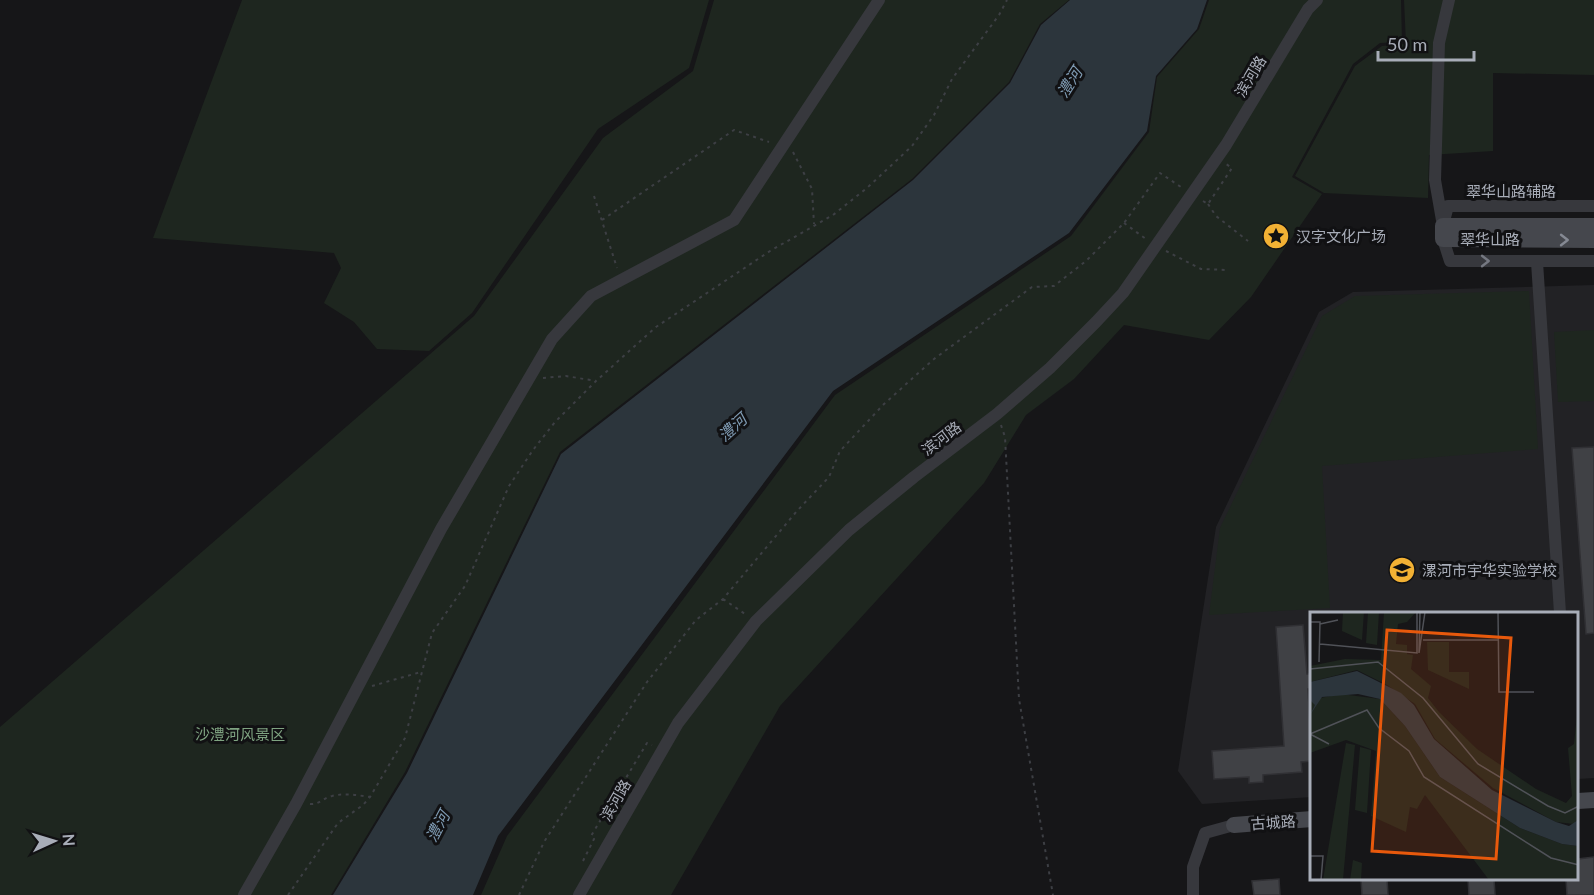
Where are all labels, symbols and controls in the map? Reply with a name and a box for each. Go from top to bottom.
scale bar [1378,24,1474,62]
text: 50 m [1387,33,1427,55]
street label: 滨河路 [1231,52,1269,100]
water label: 澧河 [1052,61,1087,101]
street label: 翠华山路辅路 [1466,182,1556,200]
place icon: 汉字文化广场 [1261,221,1291,251]
place label: 汉字文化广场 [1296,227,1386,245]
street label: 翠华山路 [1460,230,1520,248]
one-way arrow [1560,234,1569,246]
one-way arrow [1481,255,1490,267]
water label: 澧河 [714,407,752,445]
street label: 滨河路 [918,417,964,459]
school or university icon: 漯河市宇华实验学校 [1387,555,1417,585]
place label: 漯河市宇华实验学校 [1422,561,1557,579]
inset map [1310,612,1579,880]
park label: 沙澧河风景区 [195,725,285,743]
street label: 滨河路 [596,776,634,824]
water label: 澧河 [421,805,454,845]
north arrow [24,811,84,871]
street label: 古城路 [1250,811,1296,833]
text: N [60,833,79,847]

